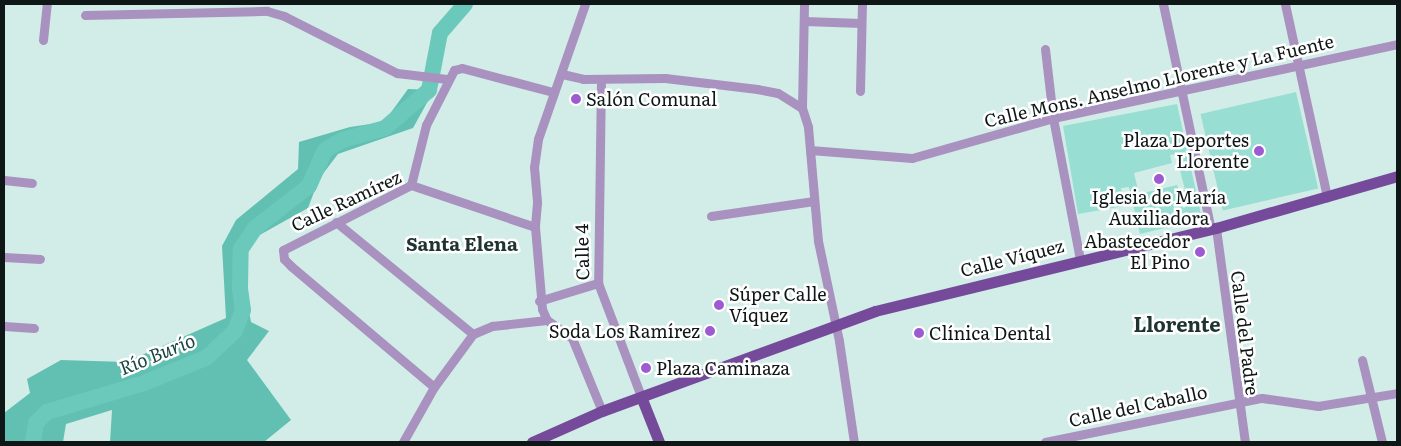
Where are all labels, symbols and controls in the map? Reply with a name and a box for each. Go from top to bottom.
street label: Calle Mons. Anselmo Llorente y La Fuente [982,30,1336,132]
place label: Salón Comunal [586,88,717,110]
marker: Salón Comunal [570,93,582,105]
place label: Plaza Deportes Llorente [1123,130,1249,172]
marker: Plaza Deportes Llorente [1253,145,1265,157]
street label: Calle Ramírez [288,166,404,236]
marker: Iglesia de María Auxiliadora [1153,173,1165,185]
place label: Iglesia de María Auxiliadora [1092,187,1226,230]
street label: Calle 4 [571,223,593,281]
place label: Abastecedor El Pino [1084,231,1190,274]
district label: Santa Elena [406,233,518,255]
street label: Calle Víquez [958,235,1066,281]
marker: Abastecedor El Pino [1194,246,1206,258]
street label: Calle del Padre [1227,269,1263,397]
place label: Súper Calle Víquez [729,284,827,326]
marker: Súper Calle Víquez [713,299,725,311]
district label: Llorente [1133,311,1221,335]
place label: Soda Los Ramírez [549,320,700,342]
place label: Clínica Dental [929,322,1051,344]
marker: Soda Los Ramírez [704,325,716,337]
marker: Clínica Dental [913,327,925,339]
water label: Río Burío [116,328,198,380]
place label: Plaza Caminaza [656,357,790,379]
marker: Plaza Caminaza [640,362,652,374]
street label: Calle del Caballo [1067,381,1209,431]

